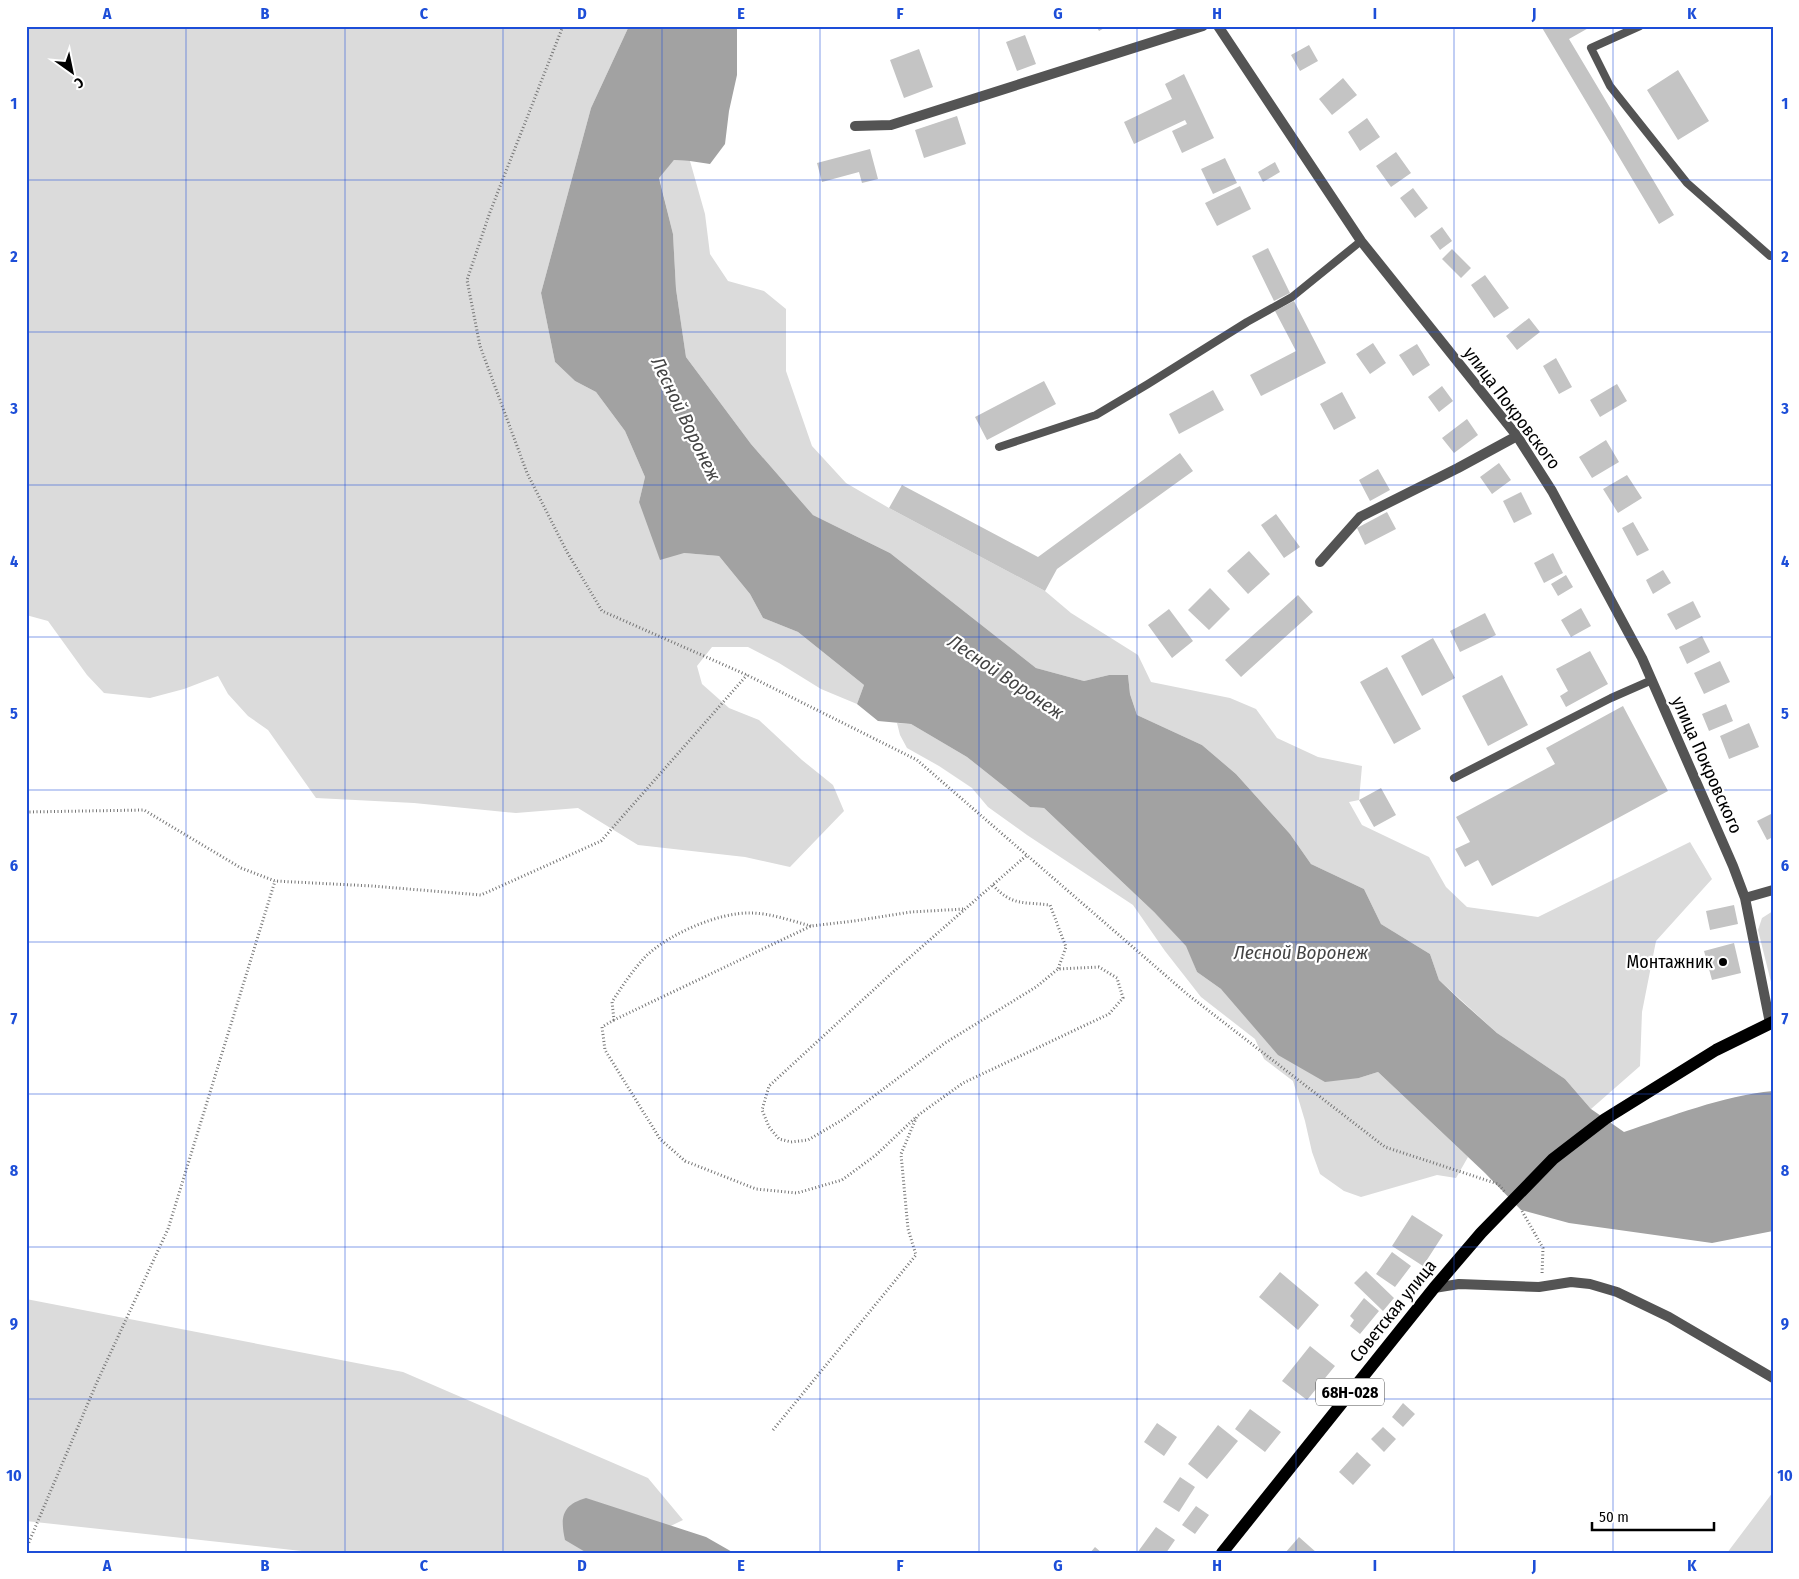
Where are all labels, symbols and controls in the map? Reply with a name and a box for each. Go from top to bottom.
text: A [102,4,112,23]
text: B [261,4,270,23]
text: C [420,4,429,23]
text: D [577,4,587,23]
text: E [737,4,745,23]
text: F [896,4,904,23]
text: G [1053,4,1063,23]
text: H [1212,4,1222,23]
text: I [1373,4,1377,23]
text: J [1531,4,1536,23]
text: K [1687,4,1697,23]
north arrow [48,48,98,98]
text: С [71,73,87,92]
text: 1 [11,94,17,113]
text: 1 [1782,94,1788,113]
text: 2 [9,247,18,266]
text: 2 [1780,247,1789,266]
street label: улица Покровского [1459,342,1565,474]
water label: Лесной Воронеж [646,353,726,485]
text: 3 [9,399,18,418]
text: 3 [1780,399,1789,418]
text: 4 [10,552,18,571]
text: 4 [1781,552,1789,571]
water label: Лесной Воронеж [943,629,1068,724]
street label: улица Покровского [1667,693,1747,837]
text: 5 [10,704,18,723]
text: 5 [1781,704,1789,723]
text: 6 [10,856,18,875]
text: 6 [1781,856,1789,875]
water label: Лесной Воронеж [1233,941,1368,964]
place label: Монтажник [1626,951,1714,973]
marker: Монтажник [1717,956,1729,968]
text: 7 [11,1009,18,1028]
text: 7 [1782,1009,1789,1028]
text: 8 [10,1161,19,1180]
text: 8 [1781,1161,1790,1180]
street label: Советская улица [1345,1255,1441,1367]
text: 9 [10,1314,18,1333]
text: 9 [1781,1314,1789,1333]
road number: 68Н-028 [1316,1378,1384,1405]
text: 10 [6,1466,22,1485]
text: 10 [1777,1466,1793,1485]
scale bar [1592,1499,1714,1531]
text: 50 m [1599,1508,1629,1526]
text: A [102,1556,112,1575]
text: B [261,1556,270,1575]
text: C [420,1556,429,1575]
text: D [577,1556,587,1575]
text: E [737,1556,745,1575]
text: F [896,1556,904,1575]
text: G [1053,1556,1063,1575]
text: H [1212,1556,1222,1575]
text: I [1373,1556,1377,1575]
text: J [1531,1556,1536,1575]
text: K [1687,1556,1697,1575]

